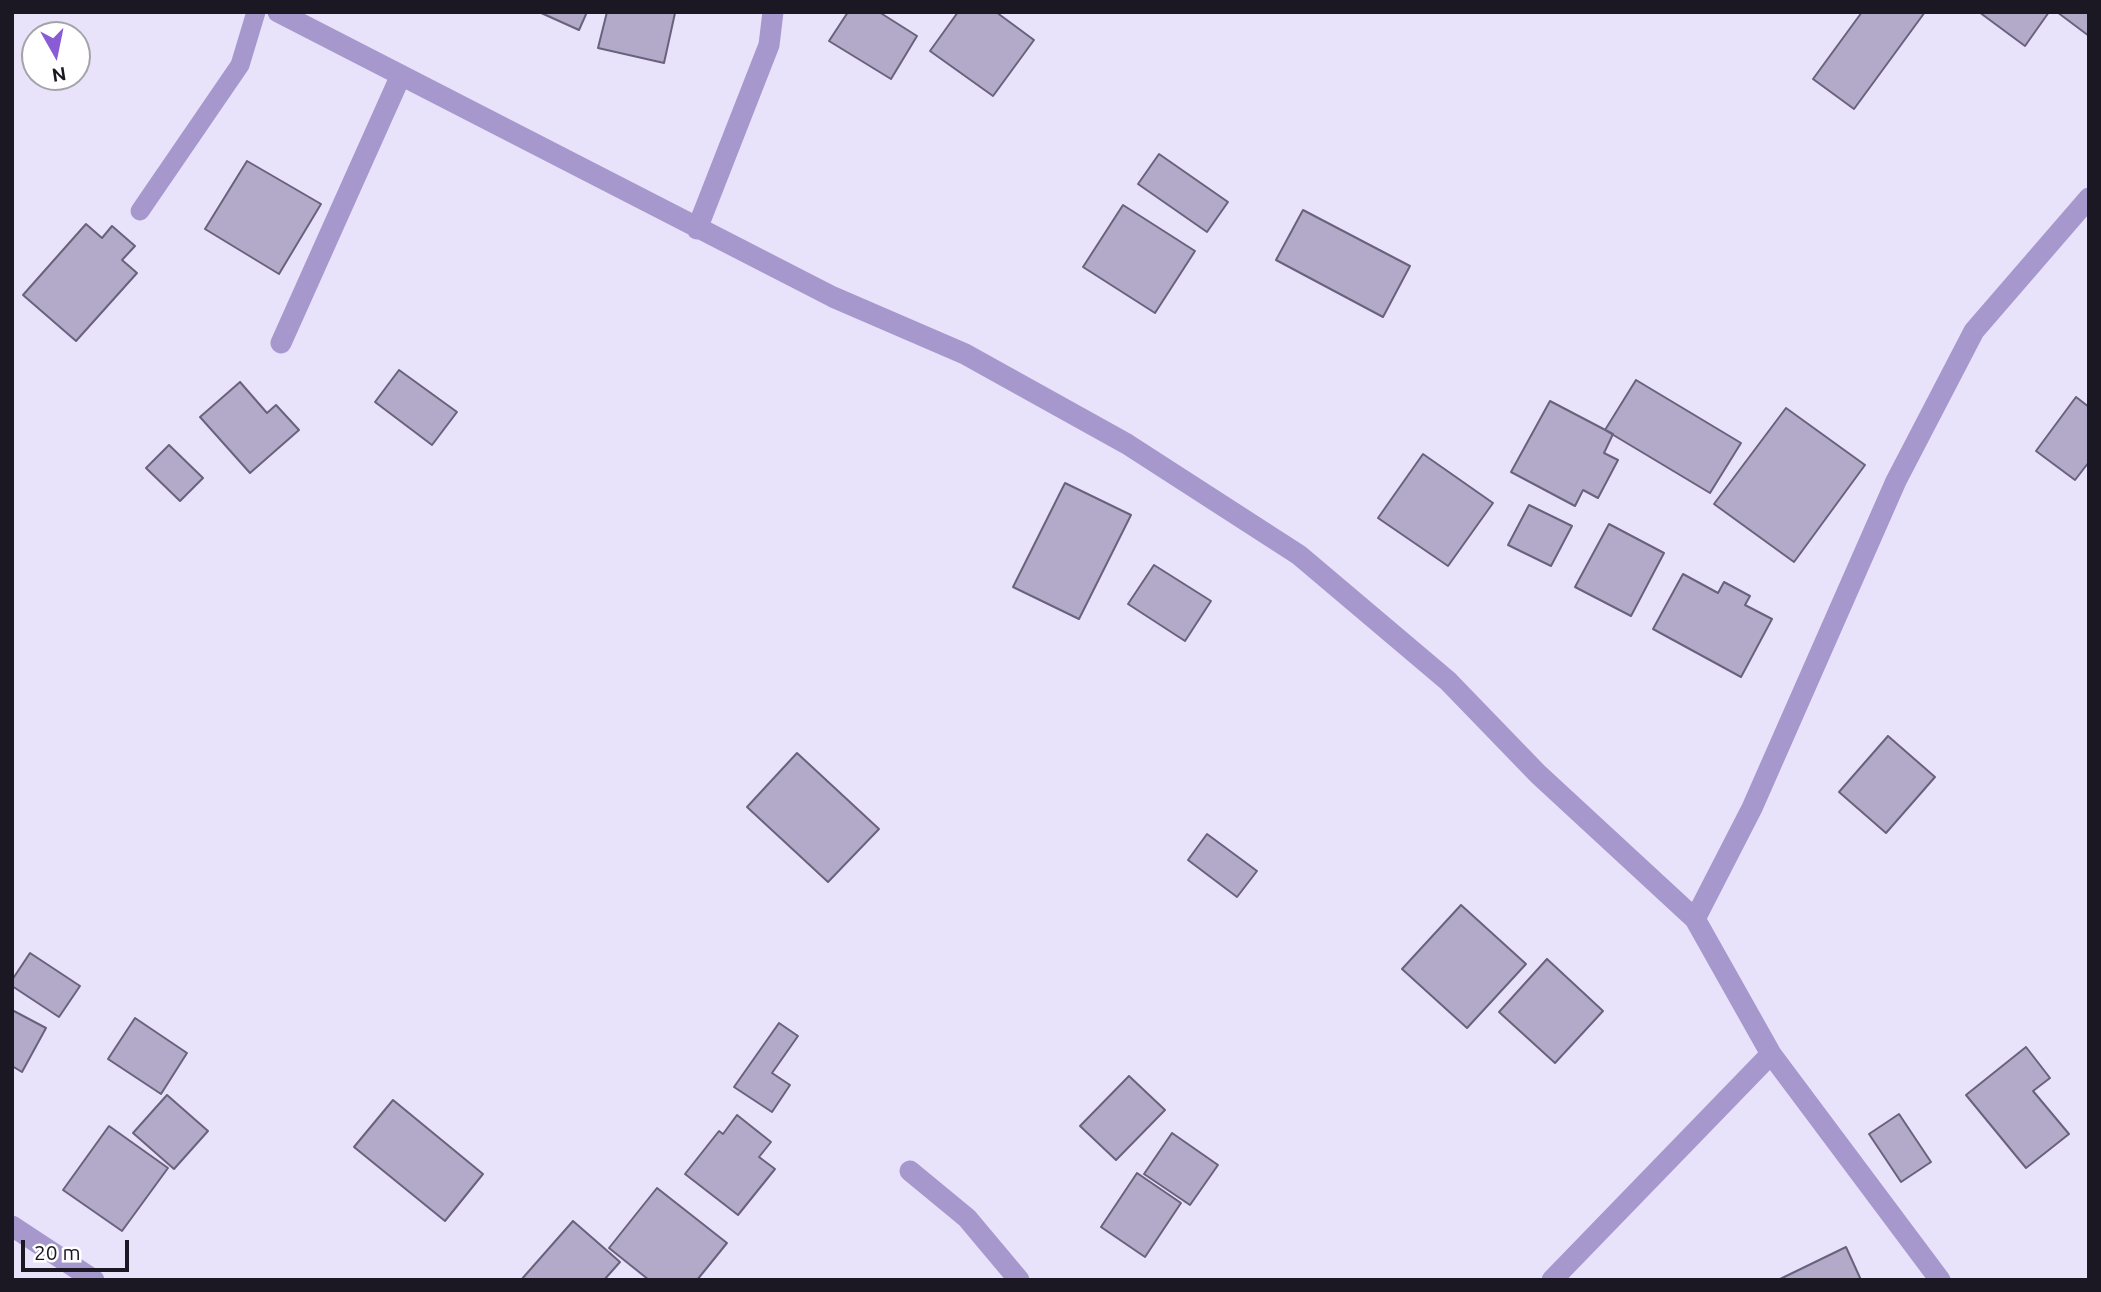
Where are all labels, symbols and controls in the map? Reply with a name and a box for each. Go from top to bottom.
north arrow [21,21,91,91]
text: N [50,63,68,87]
scale bar [24,1226,133,1270]
text: 20 m [34,1240,81,1264]

